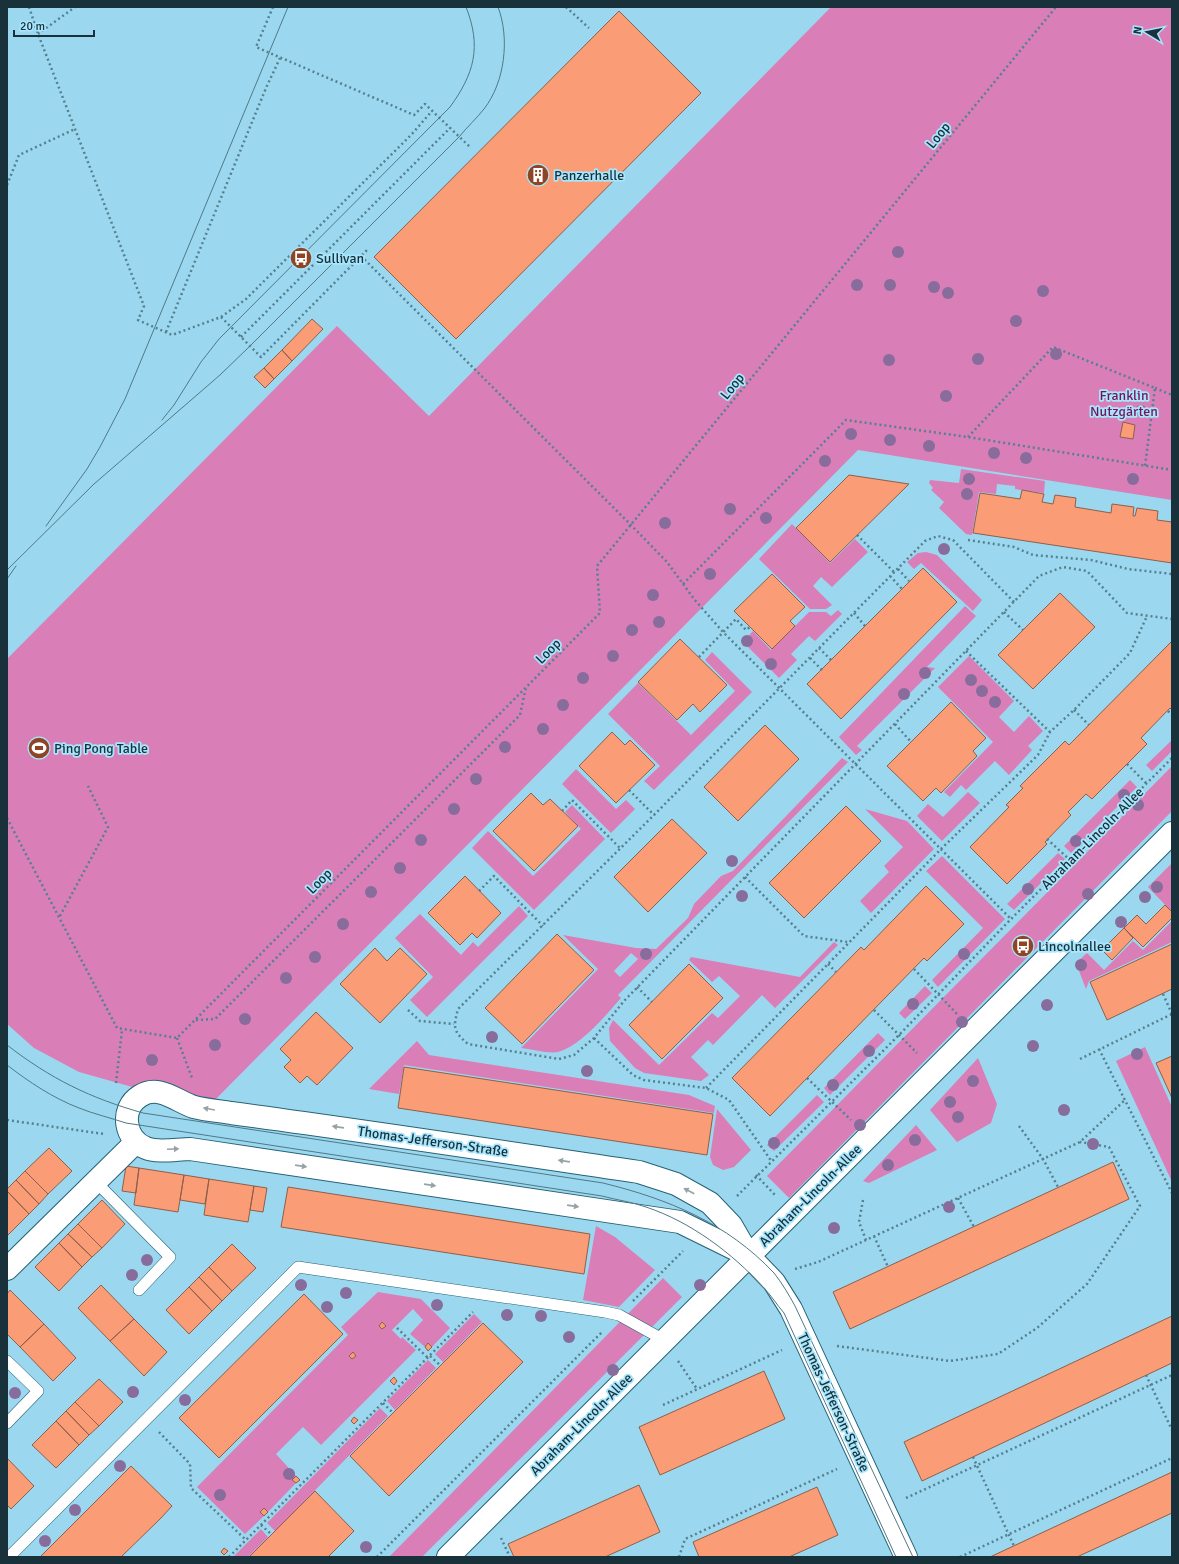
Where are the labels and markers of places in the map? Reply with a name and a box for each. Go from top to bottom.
building icon: Panzerhalle [525,162,551,188]
place label: Panzerhalle [554,167,624,184]
bus stop icon: Sullivan [288,245,314,271]
place label: Sullivan [316,250,364,267]
sports icon: Ping Pong Table [26,735,52,761]
place label: Ping Pong Table [54,740,148,757]
bus stop icon: Lincolnallee [1010,933,1036,959]
place label: Lincolnallee [1038,938,1111,955]

